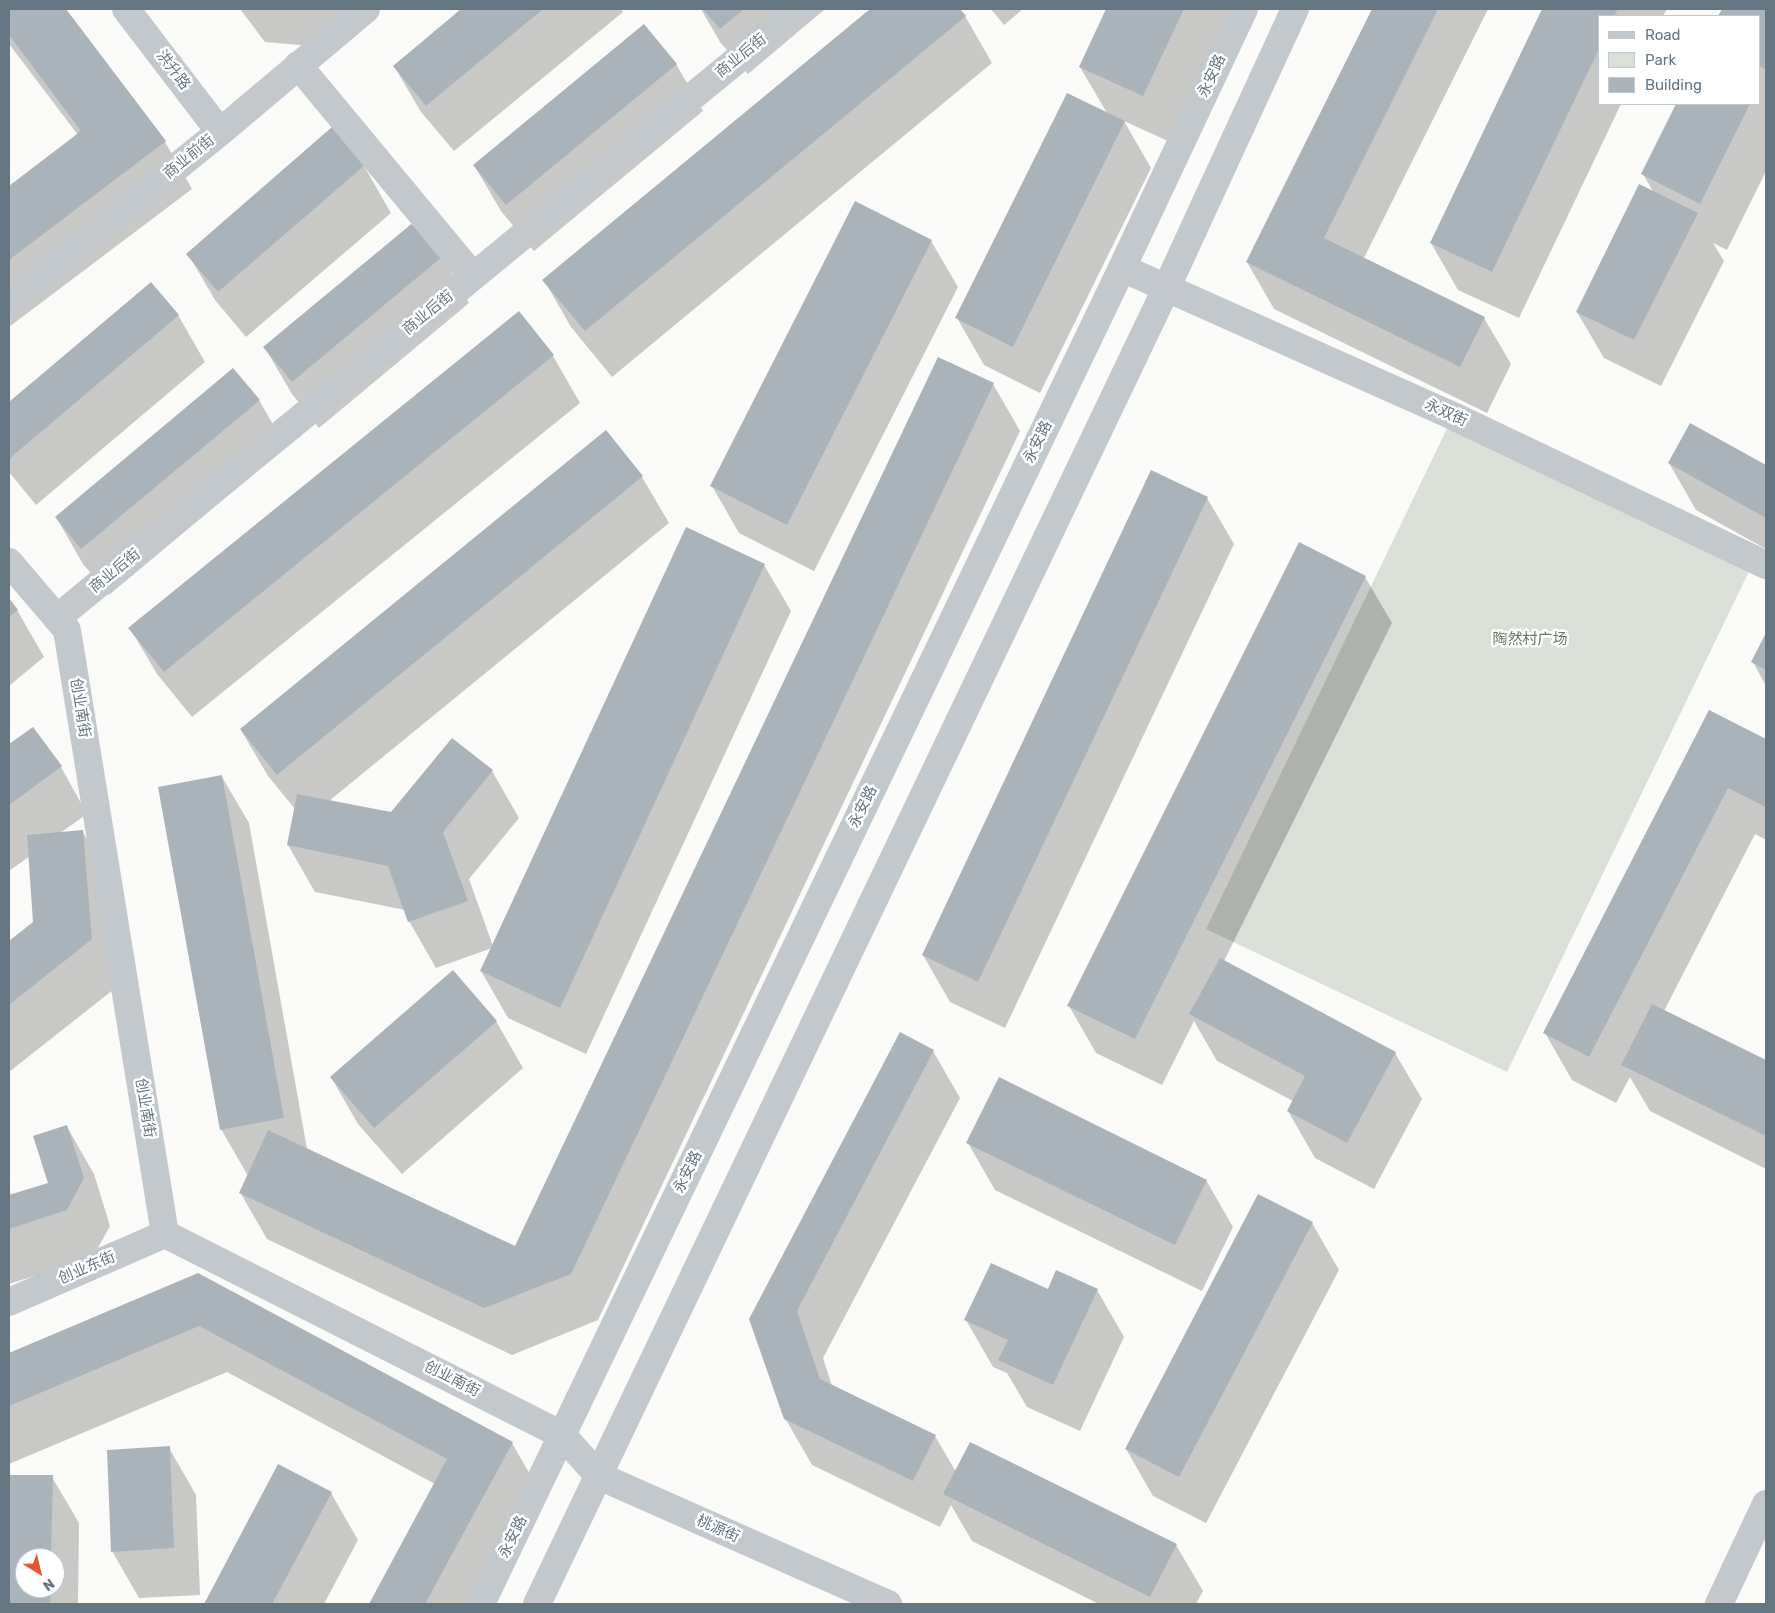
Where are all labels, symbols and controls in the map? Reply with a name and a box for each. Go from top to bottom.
legend [1598,15,1760,105]
text: Road [1645,26,1681,44]
street label: 商业后街 [712,30,770,82]
street label: 洪升路 [152,47,194,93]
text: Park [1645,51,1676,69]
street label: 永安路 [1194,52,1230,100]
text: Building [1645,76,1702,94]
street label: 商业前街 [160,131,218,183]
street label: 商业后街 [399,287,457,339]
street label: 永双街 [1422,396,1470,430]
street label: 永安路 [1020,418,1056,466]
street label: 商业后街 [86,545,144,597]
park label: 陶然村广场 [1493,631,1567,649]
street label: 创业南街 [66,677,94,739]
street label: 永安路 [845,783,881,831]
street label: 创业南街 [131,1077,159,1139]
street label: 永安路 [670,1148,706,1196]
street label: 创业东街 [56,1248,118,1288]
street label: 创业南街 [421,1357,483,1401]
street label: 桃源街 [694,1512,742,1546]
street label: 永安路 [495,1513,531,1561]
north arrow [15,1548,65,1598]
text: N [39,1575,58,1595]

